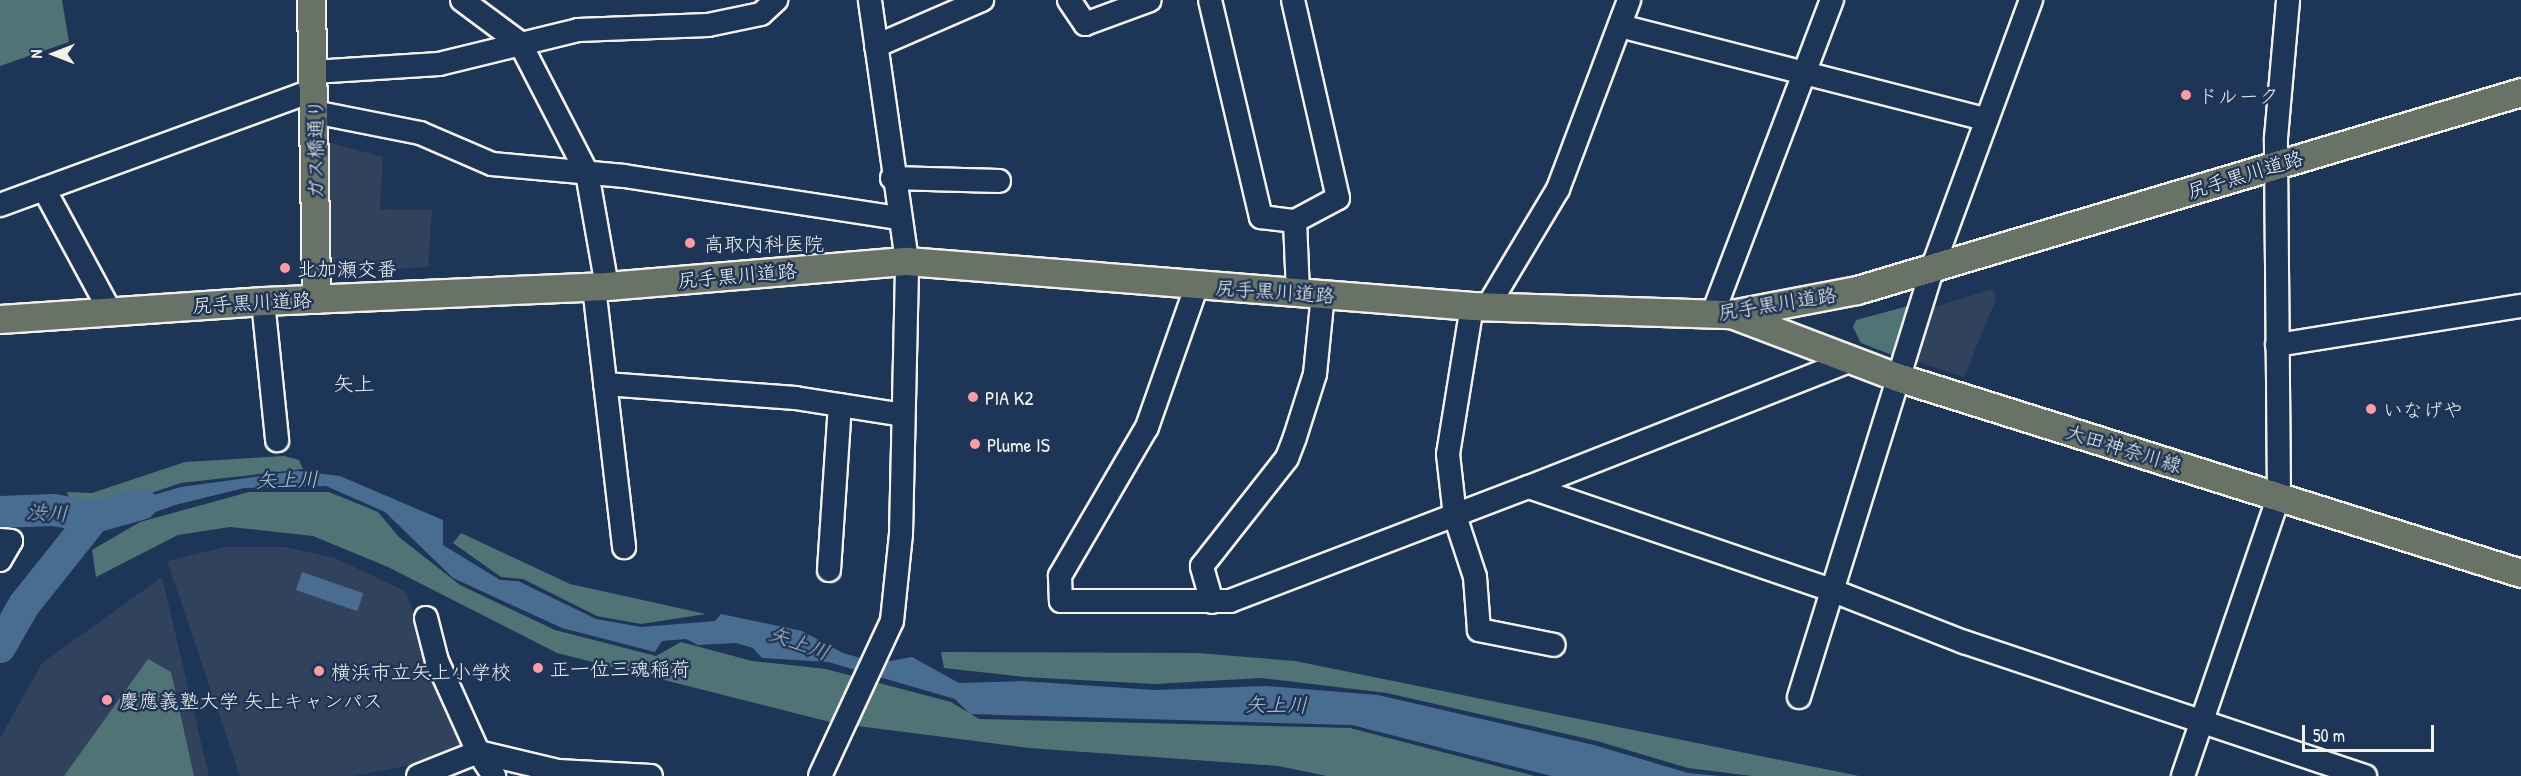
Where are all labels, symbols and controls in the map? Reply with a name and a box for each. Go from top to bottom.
north arrow [24,24,84,84]
text: N [25,50,47,58]
place label: ドルーク [2198,83,2279,107]
marker: ドルーク [2179,88,2193,102]
street label: ガス橋通り [303,99,327,199]
street label: 尻手黒川道路 [2184,145,2306,203]
place label: 高取内科医院 [704,231,824,255]
marker: 高取内科医院 [681,234,699,252]
place label: 北加瀬交番 [297,256,397,280]
street label: 尻手黒川道路 [676,258,798,292]
marker: 北加瀬交番 [278,261,292,275]
street label: 尻手黒川道路 [1214,275,1336,307]
street label: 尻手黒川道路 [1716,282,1838,324]
street label: 尻手黒川道路 [191,287,313,317]
district label: 矢上 [333,371,375,397]
place label: PIA K2 [985,385,1033,409]
marker: PIA K2 [966,390,980,404]
place label: いなげや [2383,397,2463,421]
marker: いなげや [2364,402,2378,416]
street label: 大田神奈川線 [2063,419,2185,477]
place label: Plume IS [987,432,1050,456]
marker: Plume IS [968,437,982,451]
water label: 矢上川 [255,467,319,493]
water label: 渋川 [25,499,69,527]
water label: 矢上川 [765,620,833,666]
place label: 正一位三魂稲荷 [550,656,690,680]
place label: 横浜市立矢上小学校 [331,659,511,683]
marker: 正一位三魂稲荷 [531,661,545,675]
marker: 横浜市立矢上小学校 [312,664,326,678]
place label: 慶應義塾大学 矢上キャンパス [119,688,384,712]
water label: 矢上川 [1244,692,1308,718]
marker: 慶應義塾大学 矢上キャンパス [100,693,114,707]
scale bar [2305,713,2437,751]
text: 50 m [2313,723,2345,748]

